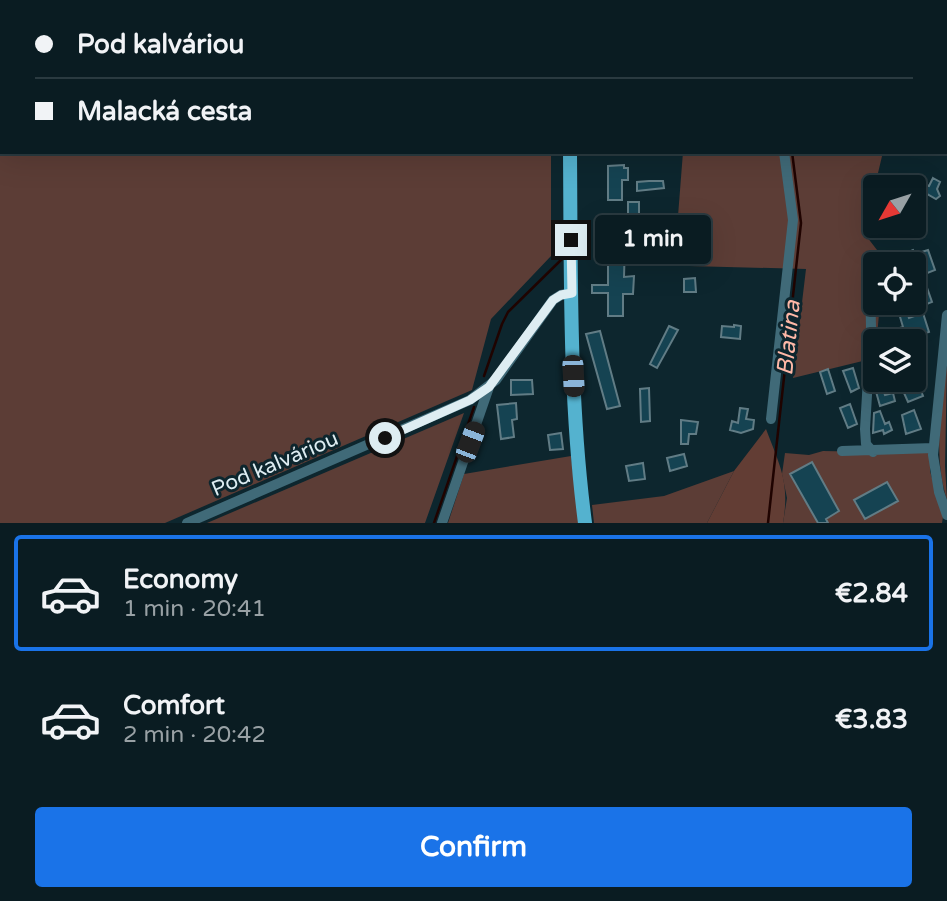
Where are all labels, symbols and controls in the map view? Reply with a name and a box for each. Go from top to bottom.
text: Pod kalváriou [77,29,244,60]
text: Malacká cesta [77,96,252,127]
north arrow [863,175,926,238]
map controls [863,175,926,392]
callout: 1 min [596,216,711,264]
route end [555,224,587,256]
text: 1 min [622,225,684,253]
button: locate [863,252,926,315]
water label: Blatina [771,298,807,377]
button: layers [863,329,926,392]
car [562,354,585,398]
car [453,419,488,465]
route start [369,422,401,454]
street label: Pod kalváriou [208,426,342,502]
icon: car [39,562,102,625]
text: Economy [123,564,238,595]
text: €2.84 [835,578,908,609]
text: 1 min · 20:41 [123,595,266,623]
icon: car [39,688,102,751]
text: Comfort [123,690,225,721]
text: €3.83 [835,704,908,735]
text: 2 min · 20:42 [123,721,266,749]
button: Confirm [35,807,912,887]

